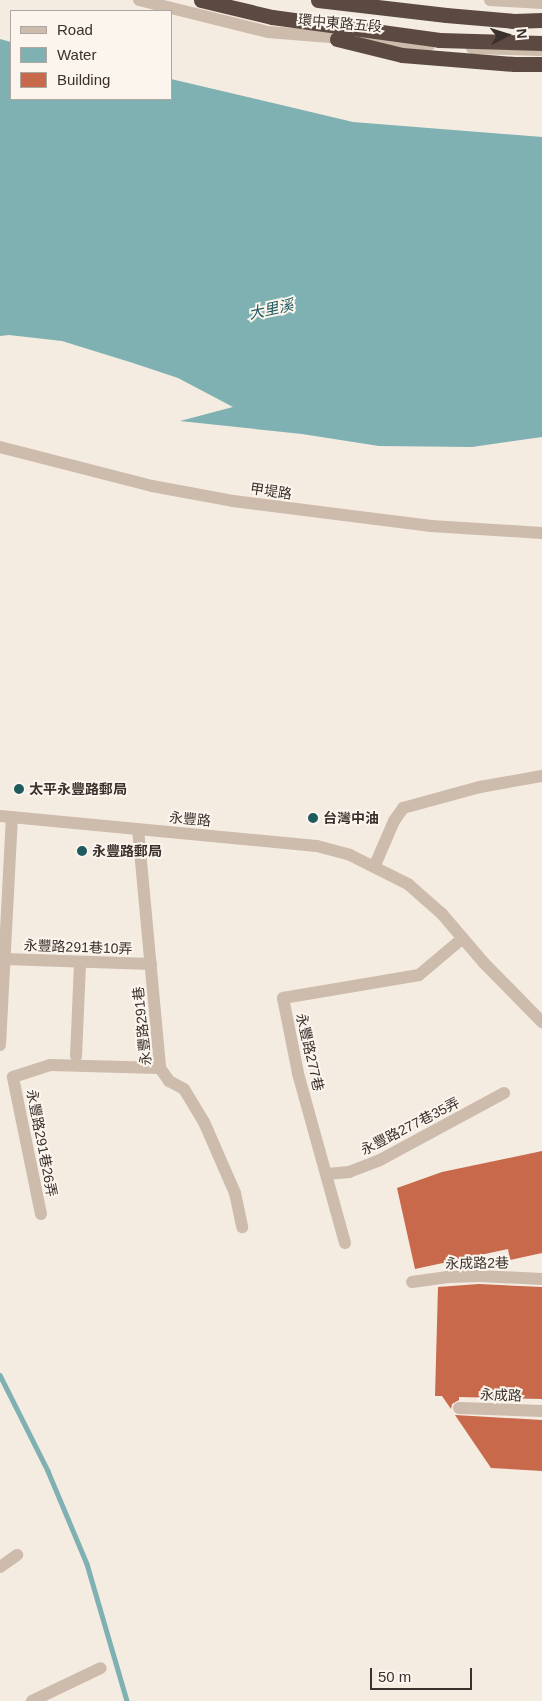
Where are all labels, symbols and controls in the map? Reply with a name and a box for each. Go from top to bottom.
legend [10,10,172,100]
north arrow [482,10,532,60]
street label: 環中東路五段 [297,11,383,35]
text: Road [57,21,93,38]
text: N [514,28,530,39]
text: Water [57,46,96,63]
text: Building [57,71,110,88]
water label: 大里溪 [247,296,295,322]
street label: 甲堤路 [249,480,293,502]
place label: 太平永豐路郵局 [29,781,127,797]
marker: 太平永豐路郵局 [13,783,25,795]
street label: 永豐路 [168,809,212,829]
place label: 台灣中油 [323,810,379,826]
marker: 台灣中油 [307,812,319,824]
place label: 永豐路郵局 [92,843,162,859]
marker: 永豐路郵局 [76,845,88,857]
street label: 永豐路291巷10弄 [23,937,133,957]
street label: 永豐路291巷 [129,986,155,1066]
street label: 永豐路277巷 [293,1011,327,1093]
street label: 永豐路291巷26弄 [23,1088,61,1198]
street label: 永豐路277巷35弄 [358,1094,462,1158]
street label: 永成路2巷 [445,1254,509,1272]
street label: 永成路 [480,1386,522,1404]
scale bar [372,1658,474,1690]
text: 50 m [378,1668,411,1685]

